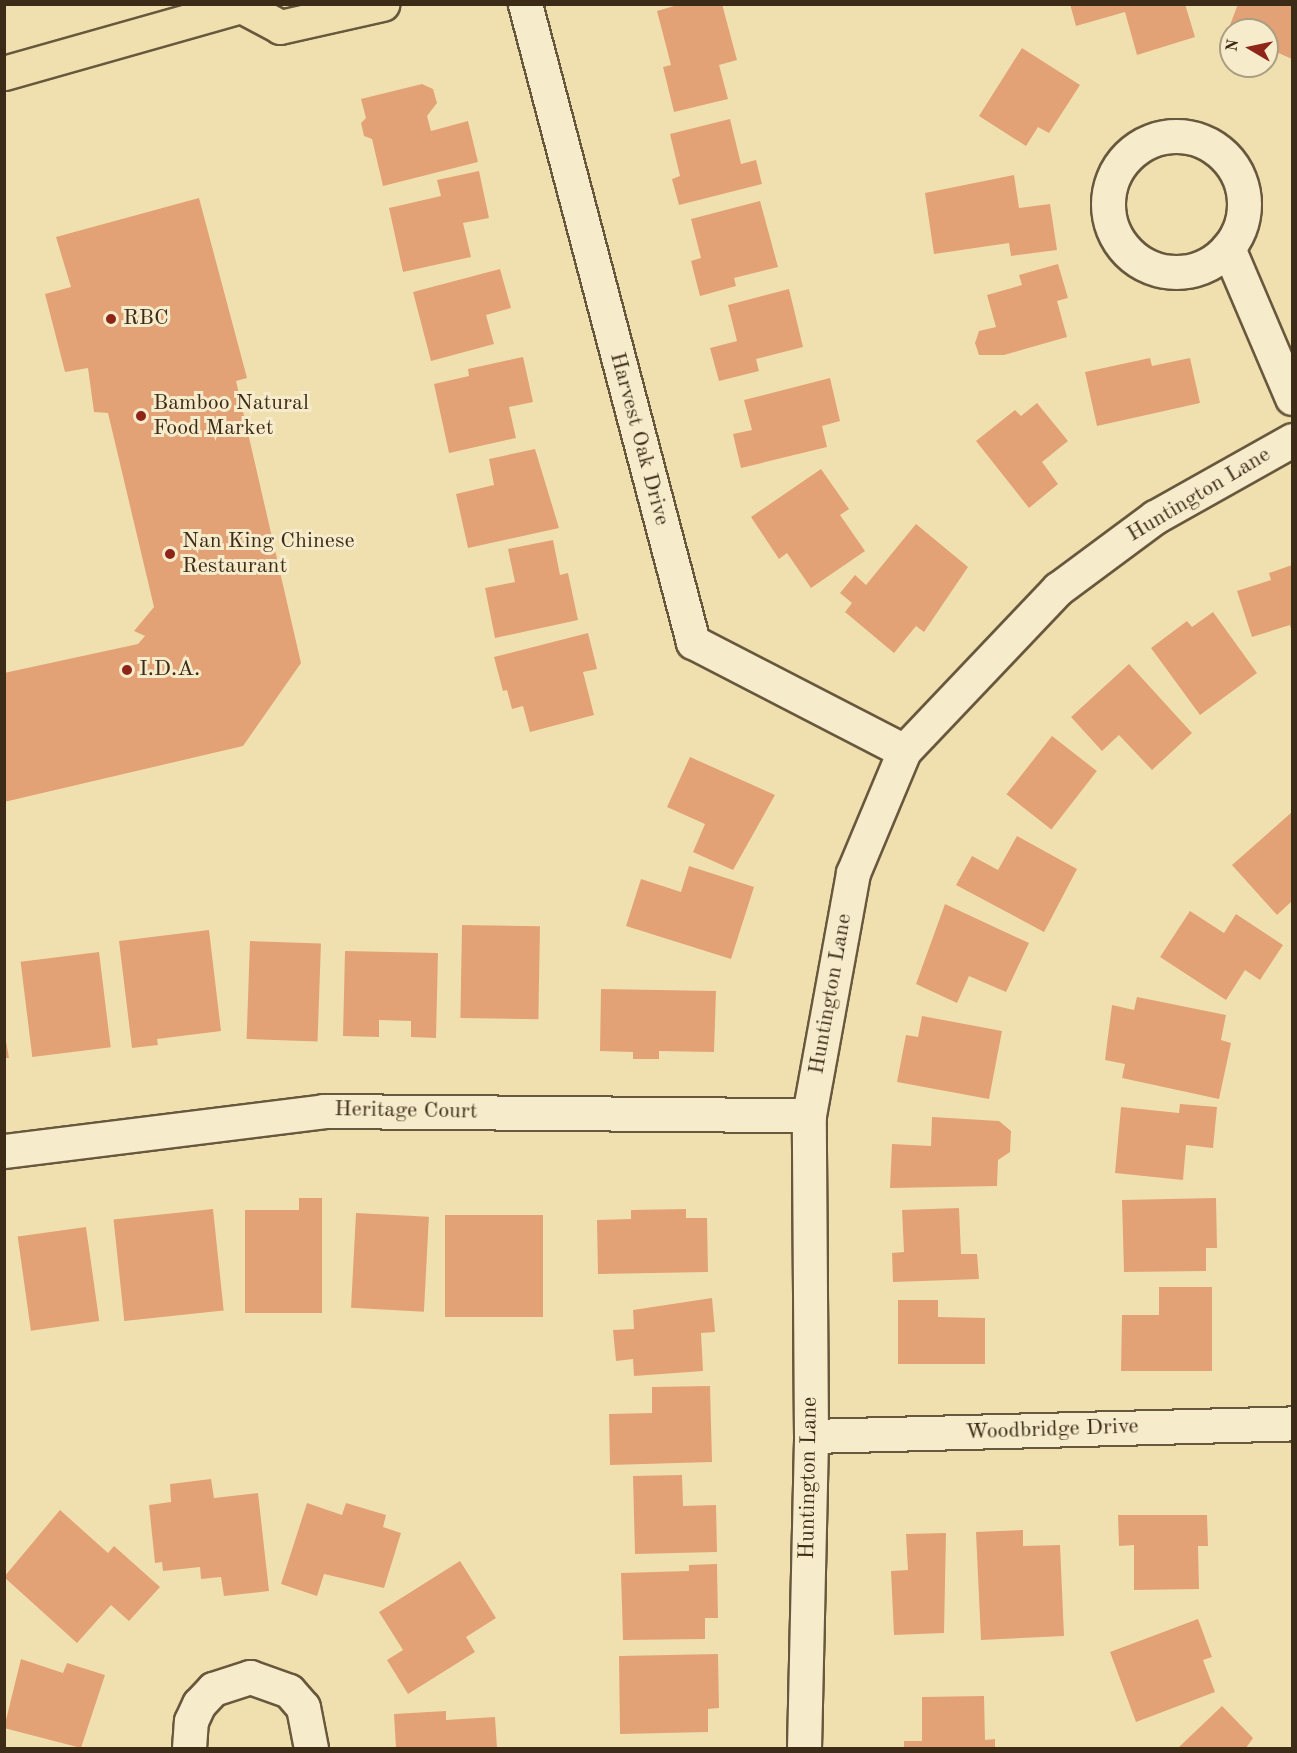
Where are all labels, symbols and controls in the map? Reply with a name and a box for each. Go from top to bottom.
north arrow [1219,18,1279,78]
text: N [1224,38,1242,53]
place label: RBC [123,306,169,332]
marker: RBC [104,312,118,326]
street label: Harvest Oak Drive [603,350,675,528]
place label: Bamboo Natural Food Market [153,390,309,442]
marker: Bamboo Natural Food Market [134,409,148,423]
street label: Huntington Lane [1123,442,1275,548]
place label: Nan King Chinese Restaurant [182,528,355,580]
marker: Nan King Chinese Restaurant [163,547,177,561]
place label: I.D.A. [139,657,200,683]
marker: I.D.A. [120,663,134,677]
street label: Huntington Lane [804,912,858,1076]
street label: Heritage Court [334,1097,478,1125]
street label: Huntington Lane [794,1396,824,1560]
street label: Woodbridge Drive [965,1414,1139,1446]

